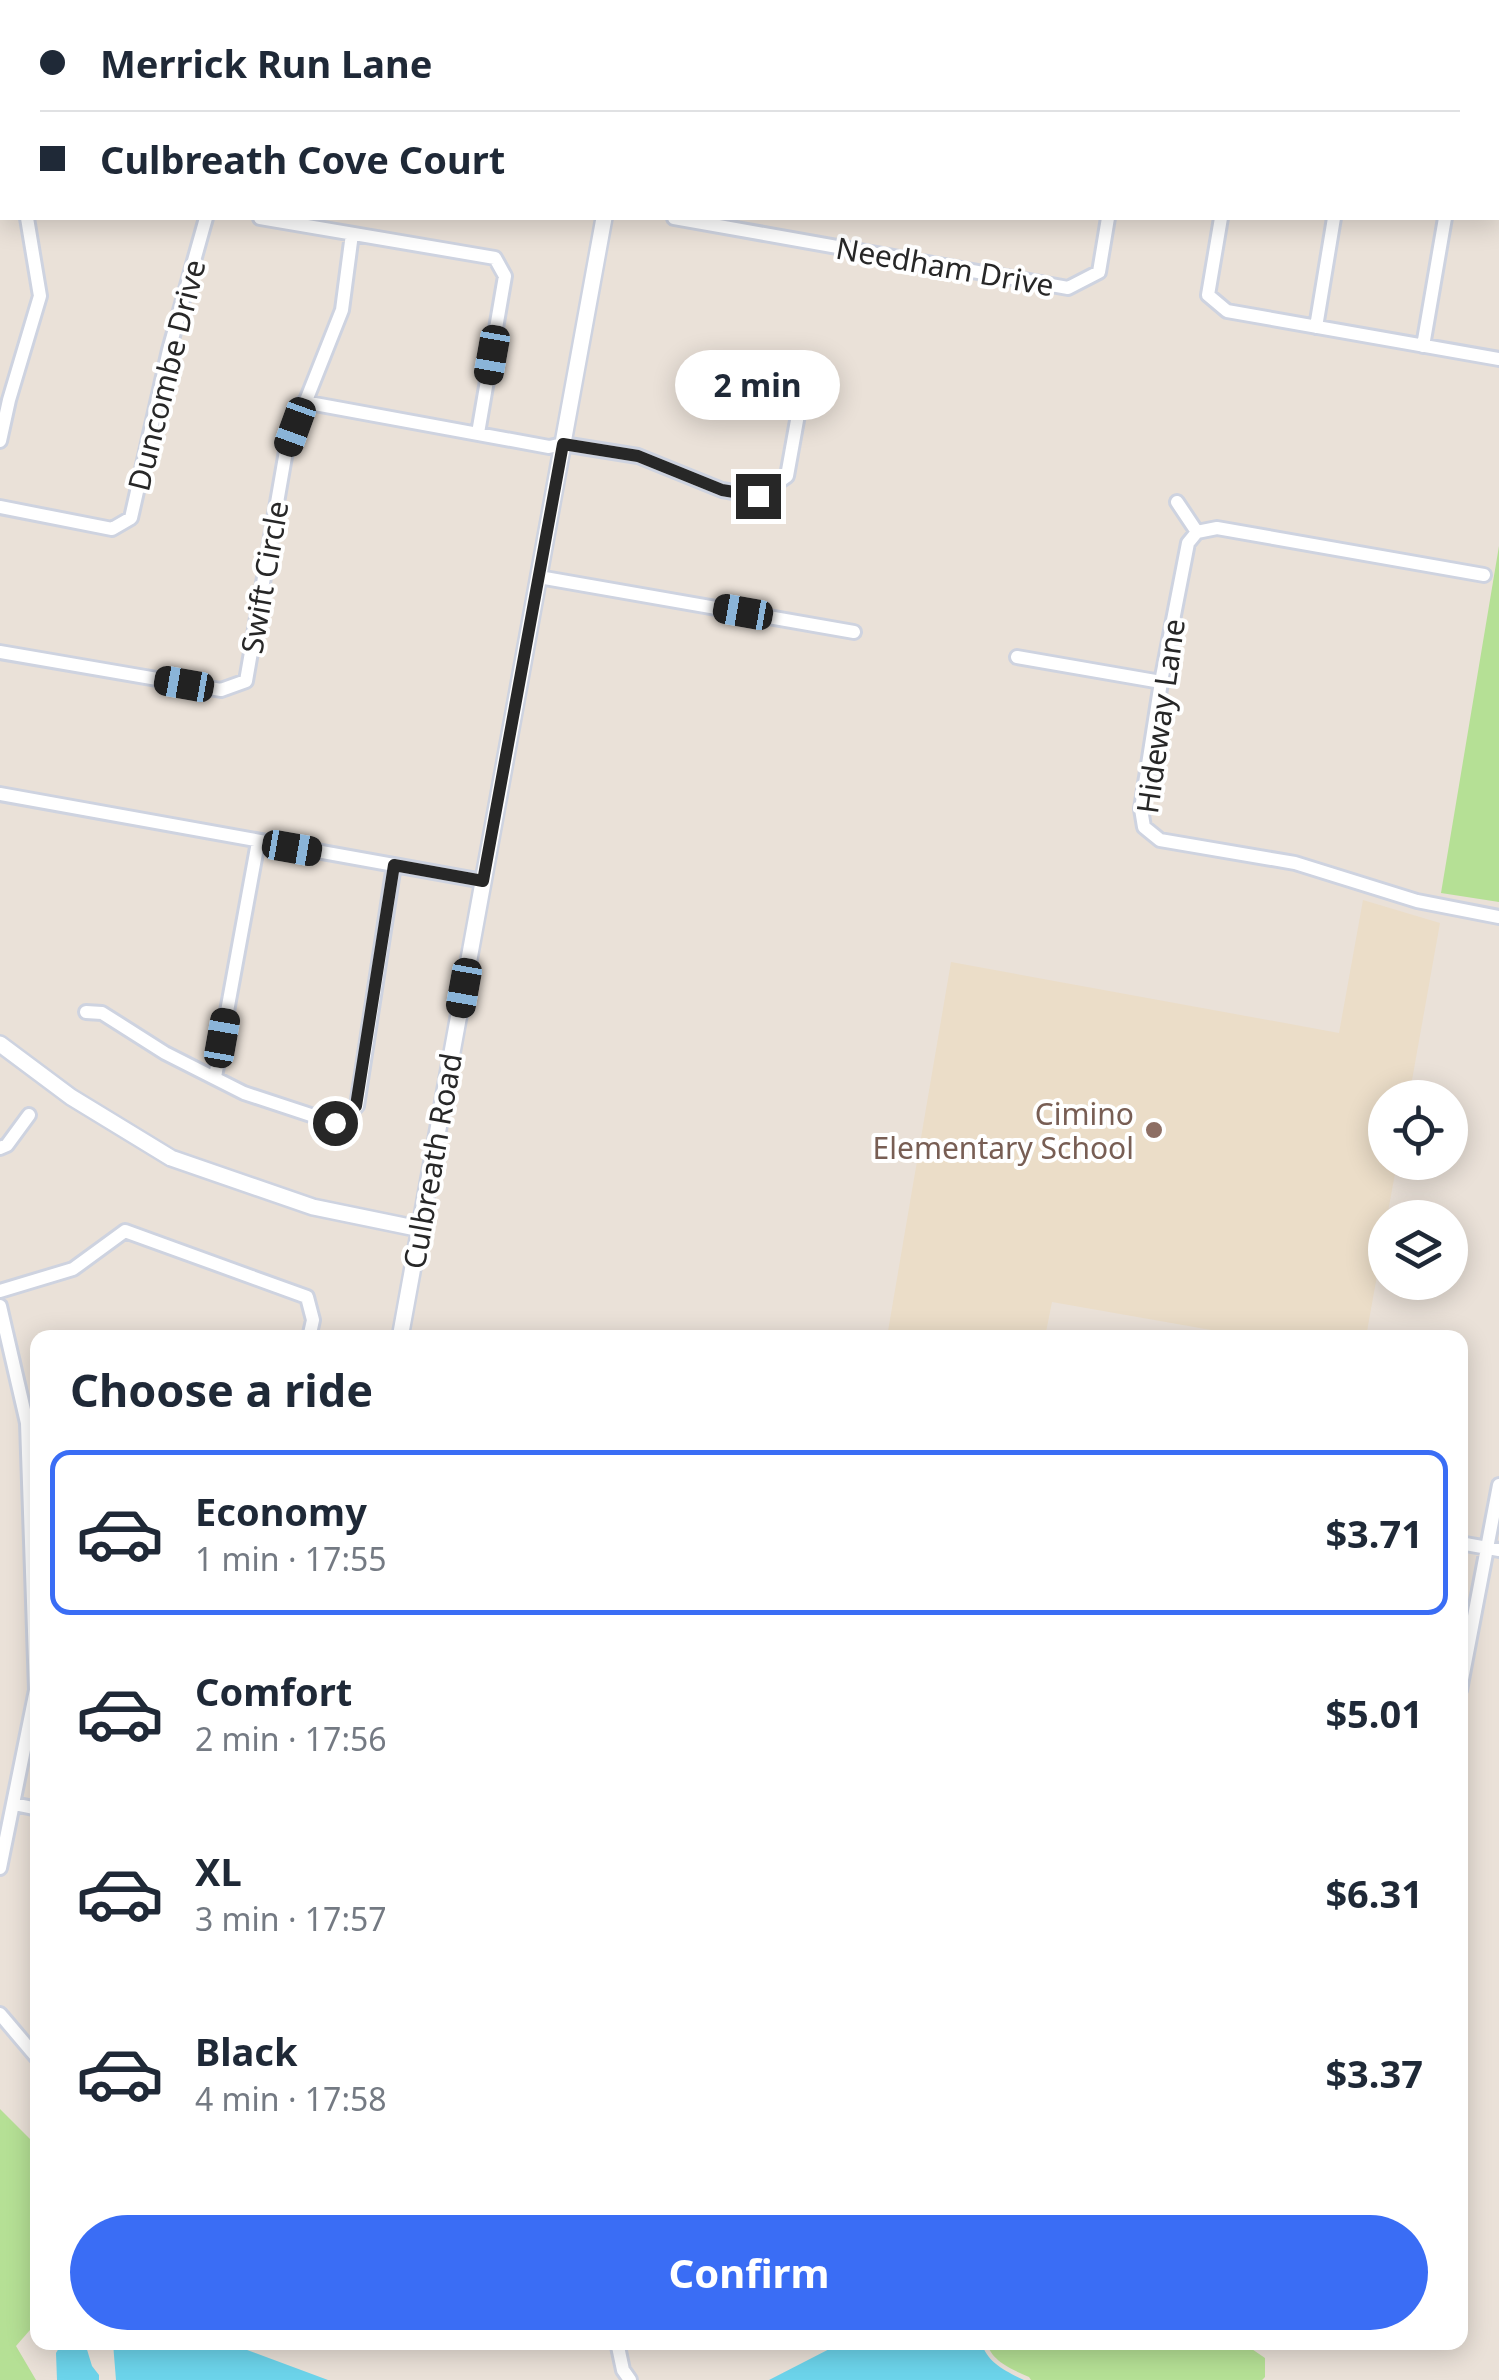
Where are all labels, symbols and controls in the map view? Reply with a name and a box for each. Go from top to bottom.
text: Merrick Run Lane [100,37,433,89]
text: Culbreath Cove Court [100,133,505,185]
street label: Needham Drive [833,227,1057,305]
street label: Duncombe Drive [117,255,215,495]
car [472,323,512,387]
callout: 2 min [676,351,840,421]
text: 2 min [713,363,802,406]
car [271,394,319,460]
route end [736,474,781,519]
street label: Swift Circle [230,497,298,657]
car [711,592,775,632]
street label: Hideway Lane [1126,616,1194,816]
car [152,664,216,704]
car [260,828,324,868]
car [444,956,484,1020]
car [202,1006,242,1070]
street label: Culbreath Road [393,1050,471,1272]
map controls [1368,1080,1468,1300]
button: locate [1368,1080,1468,1180]
place label: Cimino Elementary School [873,1093,1134,1168]
route start [313,1101,358,1146]
marker: Cimino Elementary School [1143,1119,1165,1141]
button: layers [1368,1200,1468,1300]
text: Choose a ride [70,1359,373,1420]
text: Economy [195,1485,367,1537]
icon: car [75,1488,165,1578]
text: $3.71 [1325,1507,1423,1559]
text: 1 min · 17:55 [195,1537,387,1580]
text: Comfort [195,1665,352,1717]
icon: car [75,1668,165,1758]
text: $5.01 [1325,1687,1423,1739]
text: 2 min · 17:56 [195,1717,387,1760]
text: XL [195,1845,242,1897]
icon: car [75,1848,165,1938]
text: $6.31 [1325,1867,1423,1919]
text: 3 min · 17:57 [195,1897,387,1940]
text: Black [195,2025,298,2077]
icon: car [75,2028,165,2118]
text: $3.37 [1325,2047,1423,2099]
text: 4 min · 17:58 [195,2077,387,2120]
button: Confirm [70,2215,1428,2330]

